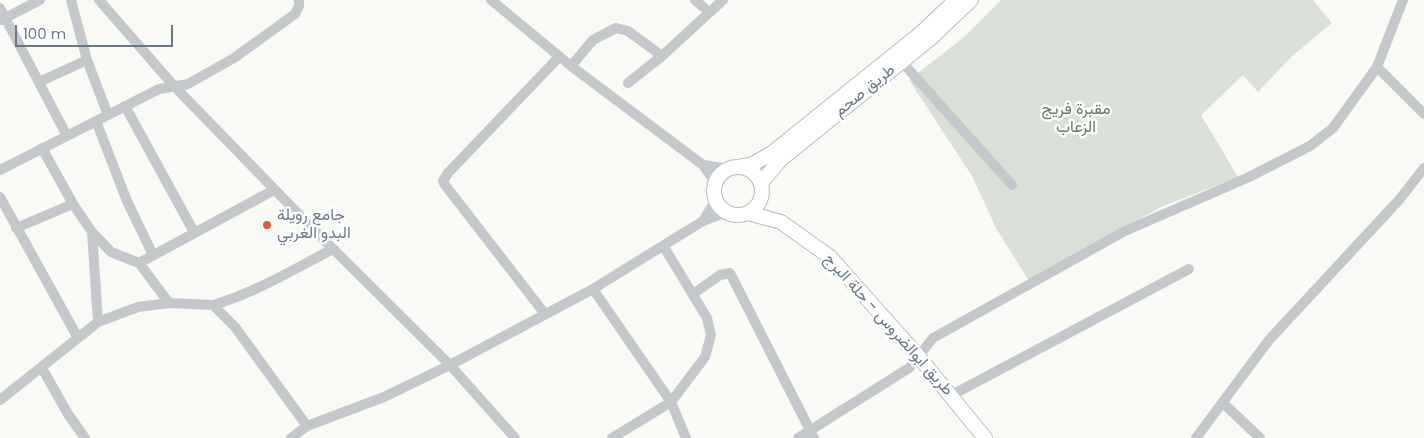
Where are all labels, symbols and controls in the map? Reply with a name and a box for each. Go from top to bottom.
scale bar [18,15,175,47]
text: 100 m [23,23,66,44]
street label: طريق صحم [831,61,899,121]
park label: مقبرة فريج الزعاب [1041,100,1111,138]
place label: جامع رويلة البدو الغربي [277,206,351,244]
marker: جامع رويلة البدو الغربي [261,219,273,231]
street label: طريق ابوالضروس - حلة البرج [819,250,957,400]

